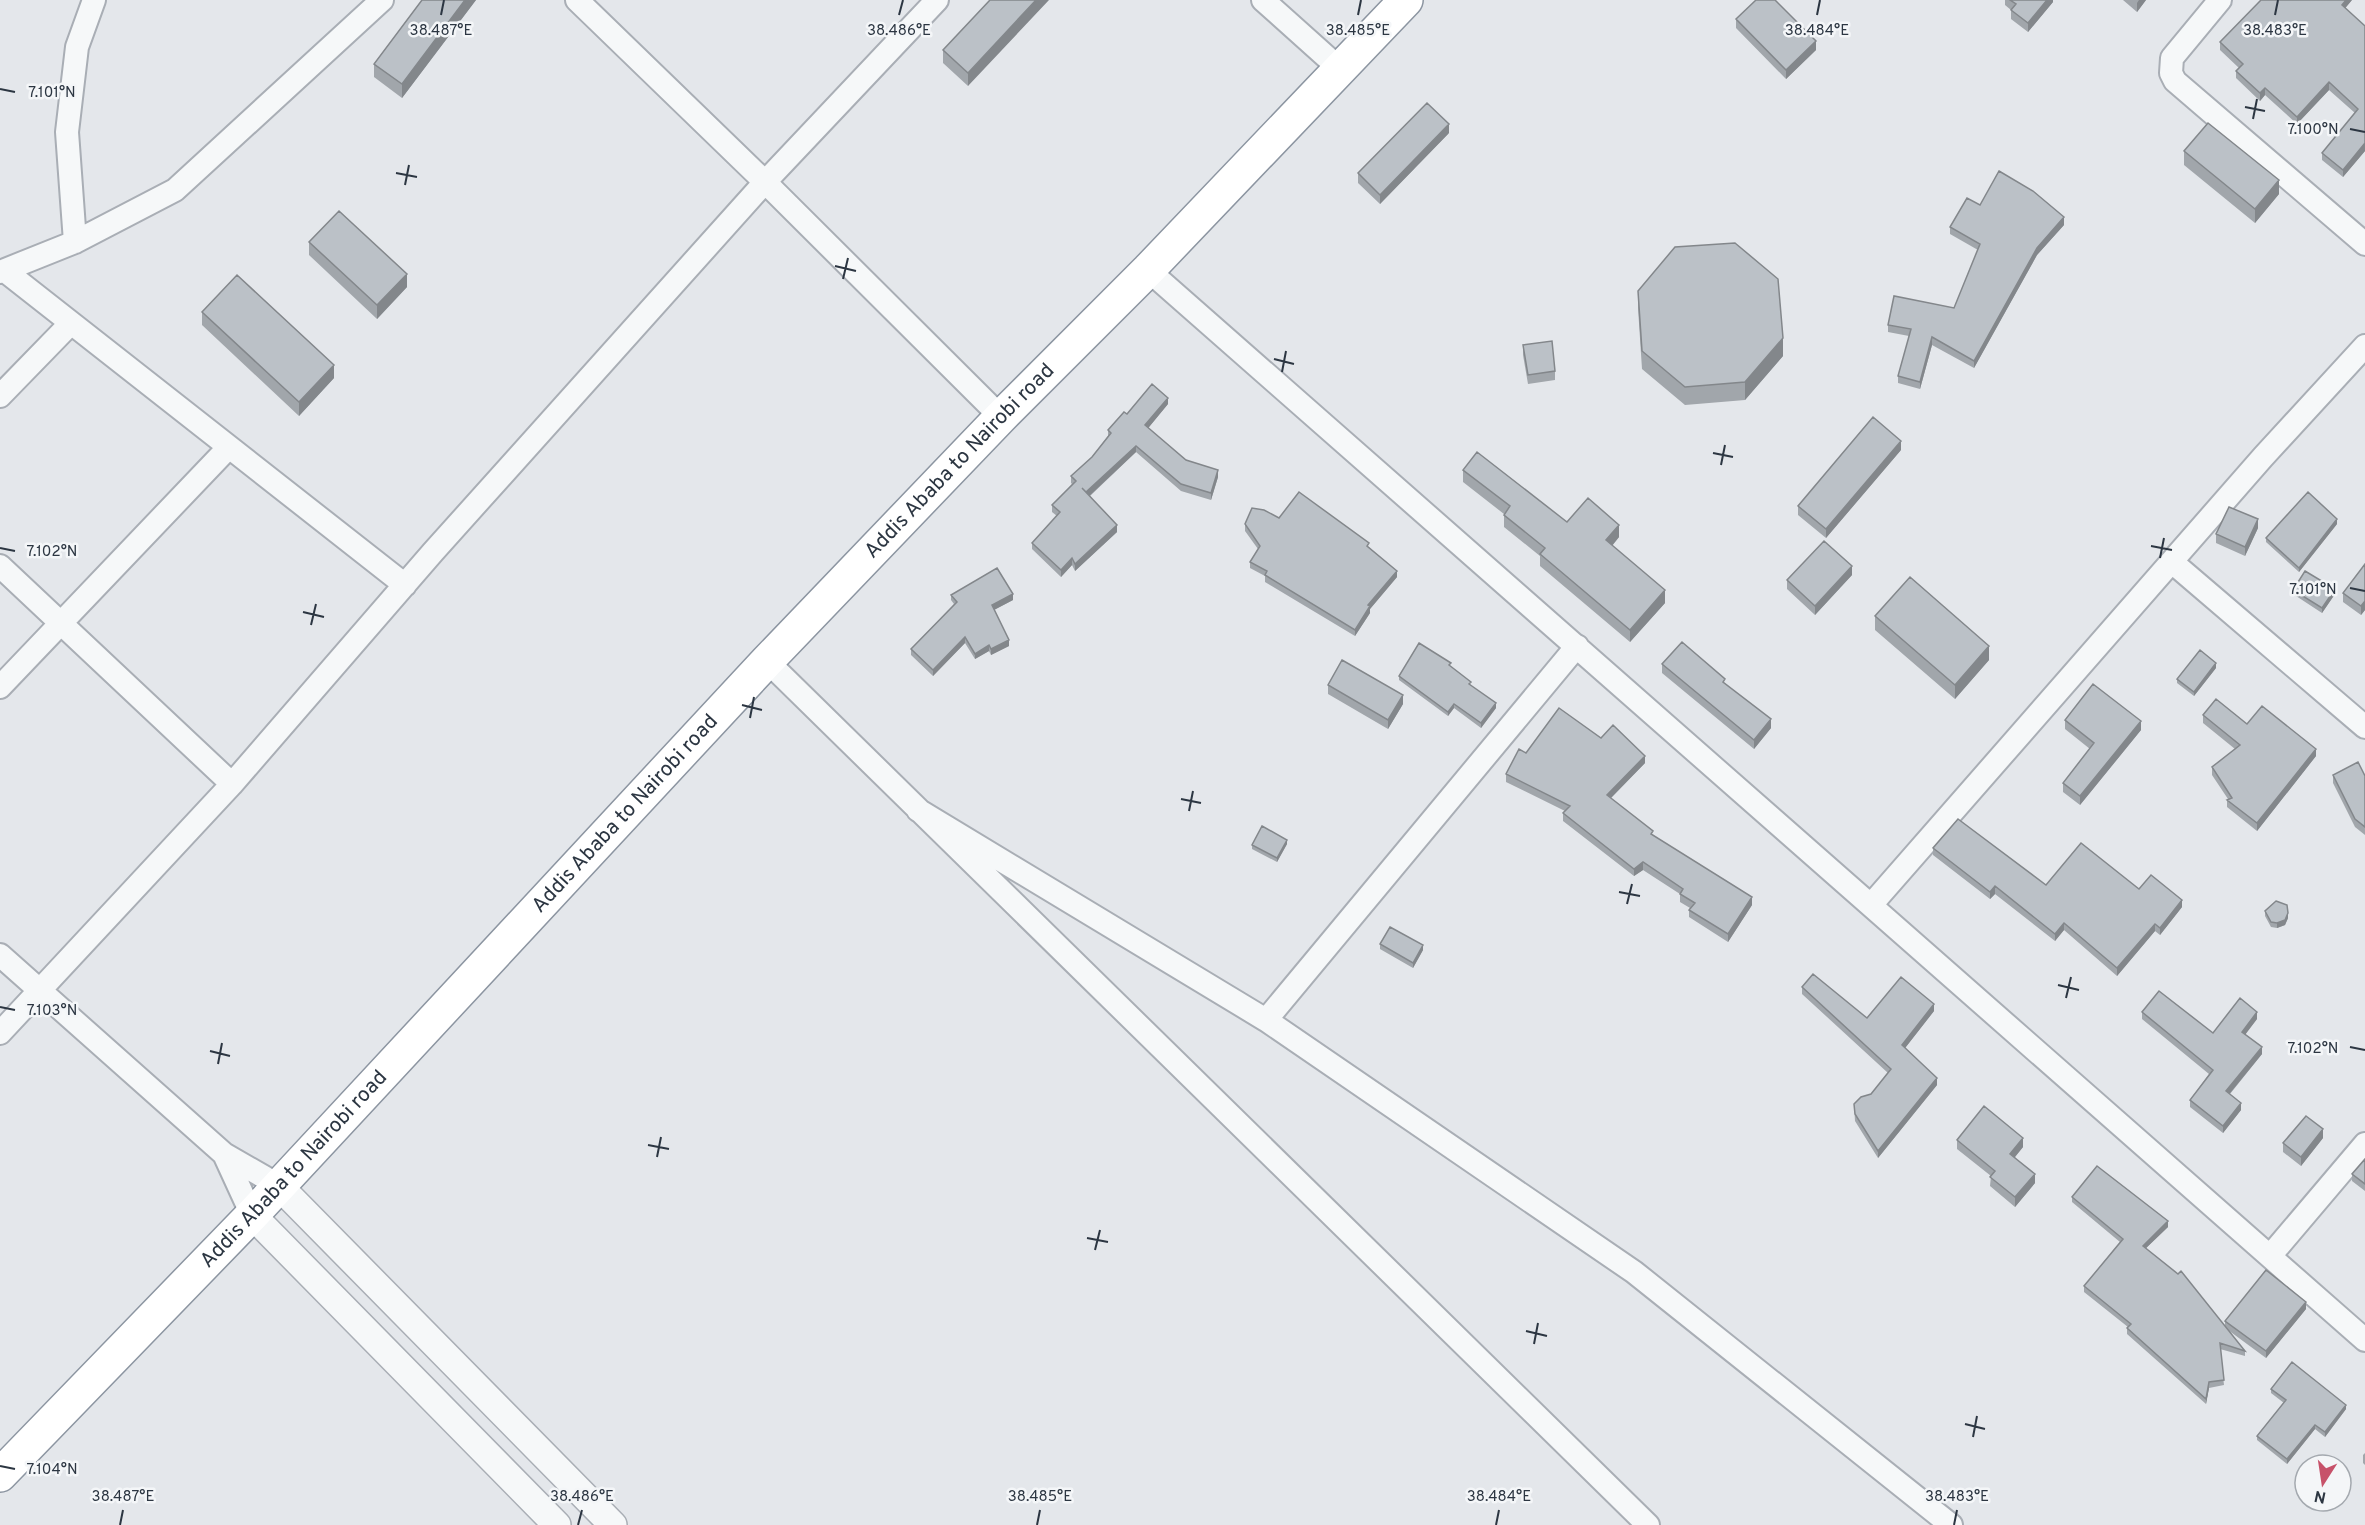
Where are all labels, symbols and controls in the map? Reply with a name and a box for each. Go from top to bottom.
text: 38.487°E [410,22,472,41]
text: 38.486°E [867,22,931,41]
text: 38.485°E [1326,22,1390,41]
text: 38.484°E [1785,22,1849,41]
text: 38.483°E [2243,22,2307,41]
text: 7.101°N [28,84,76,103]
text: 7.100°N [2287,121,2339,140]
street label: Addis Ababa to Nairobi road [859,358,1060,565]
text: 7.102°N [27,543,77,562]
text: 7.101°N [2289,581,2337,600]
street label: Addis Ababa to Nairobi road [526,709,724,919]
text: 7.103°N [27,1002,77,1021]
text: 7.102°N [2288,1040,2338,1059]
street label: Addis Ababa to Nairobi road [194,1065,393,1274]
north arrow [2293,1453,2353,1513]
text: 7.104°N [27,1461,78,1480]
text: N [2313,1485,2328,1507]
text: 38.487°E [92,1488,154,1507]
text: 38.486°E [550,1488,614,1507]
text: 38.485°E [1008,1488,1072,1507]
text: 38.484°E [1467,1488,1531,1507]
text: 38.483°E [1925,1488,1989,1507]

